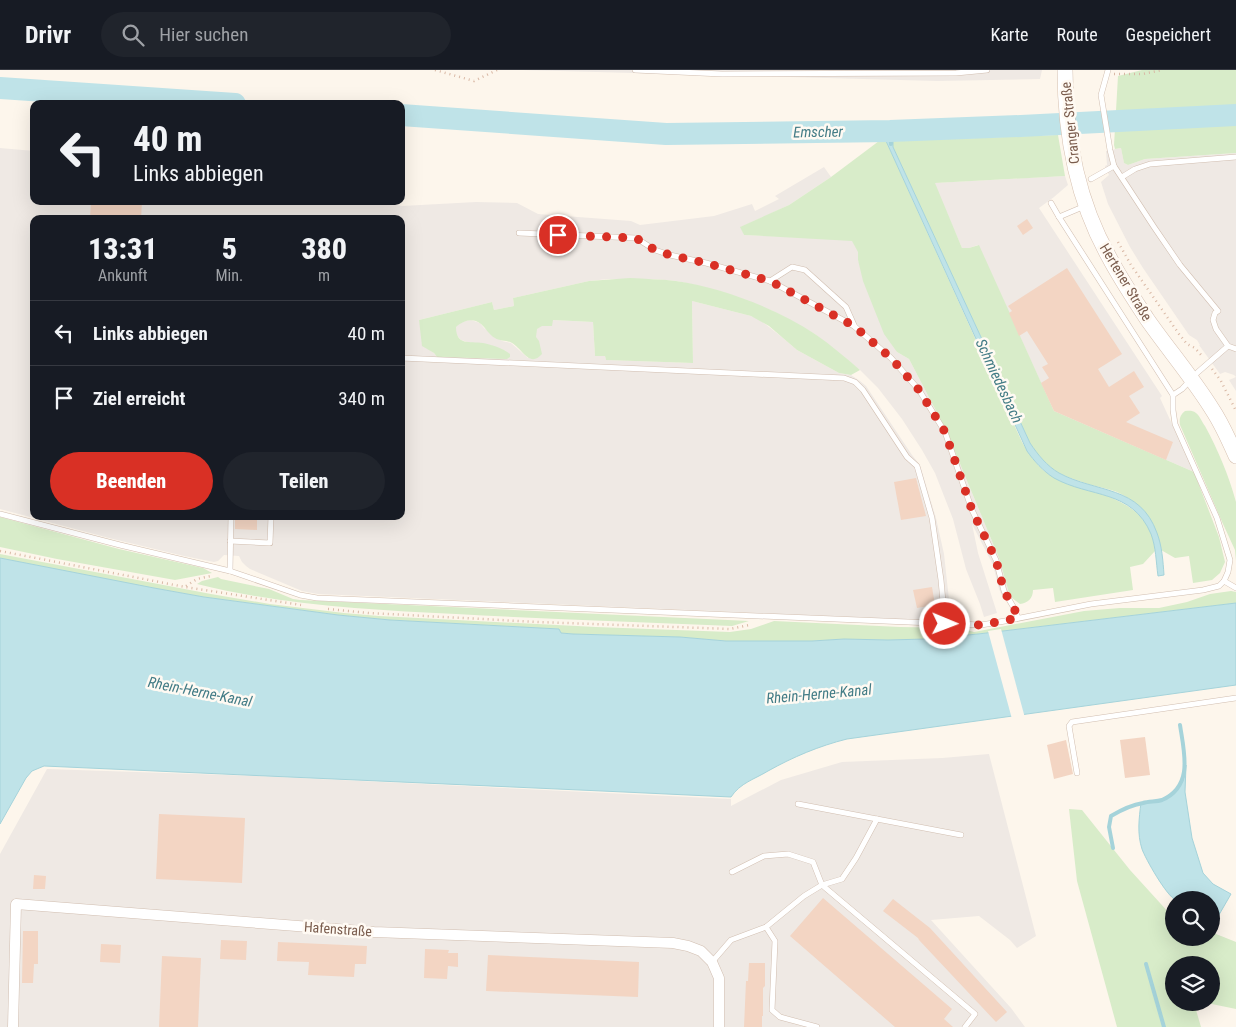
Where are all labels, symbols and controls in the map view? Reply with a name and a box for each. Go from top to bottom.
search box [101,12,451,57]
text: Drivr [25,21,71,49]
icon: search [119,21,147,49]
text: Hier suchen [159,23,248,46]
text: Karte [990,24,1029,45]
text: Route [1057,24,1098,45]
text: Gespeichert [1126,24,1211,45]
street label: Cranger Straße [1058,81,1082,165]
text: 40 m [133,119,202,160]
icon: left [50,120,115,185]
water label: Emscher [793,123,844,141]
text: Links abbiegen [133,161,264,186]
pin [537,214,579,256]
icon: arrive [544,221,572,249]
text: 13:31 [88,231,157,266]
text: 5 [222,231,237,266]
text: 380 [301,231,347,266]
street label: Hertener Straße [1097,240,1156,324]
text: Ankunft [98,266,147,285]
text: Min. [215,266,243,285]
text: m [318,266,330,285]
icon: left [50,319,78,347]
text: Links abbiegen [93,322,208,345]
text: 40 m [348,322,385,345]
water label: Schmiedesbach [972,336,1026,426]
icon: arrive [50,384,78,412]
text: Ziel erreicht [93,387,185,410]
text: 340 m [338,387,385,410]
button: Beenden [50,452,213,510]
button: Teilen [223,452,385,510]
position arrow [918,597,970,649]
water label: Rhein-Herne-Kanal [146,673,254,711]
water label: Rhein-Herne-Kanal [766,680,873,708]
map controls [1165,891,1220,1011]
button: search [1165,891,1220,946]
street label: Hafenstraße [303,919,373,939]
button: layers [1165,956,1220,1011]

